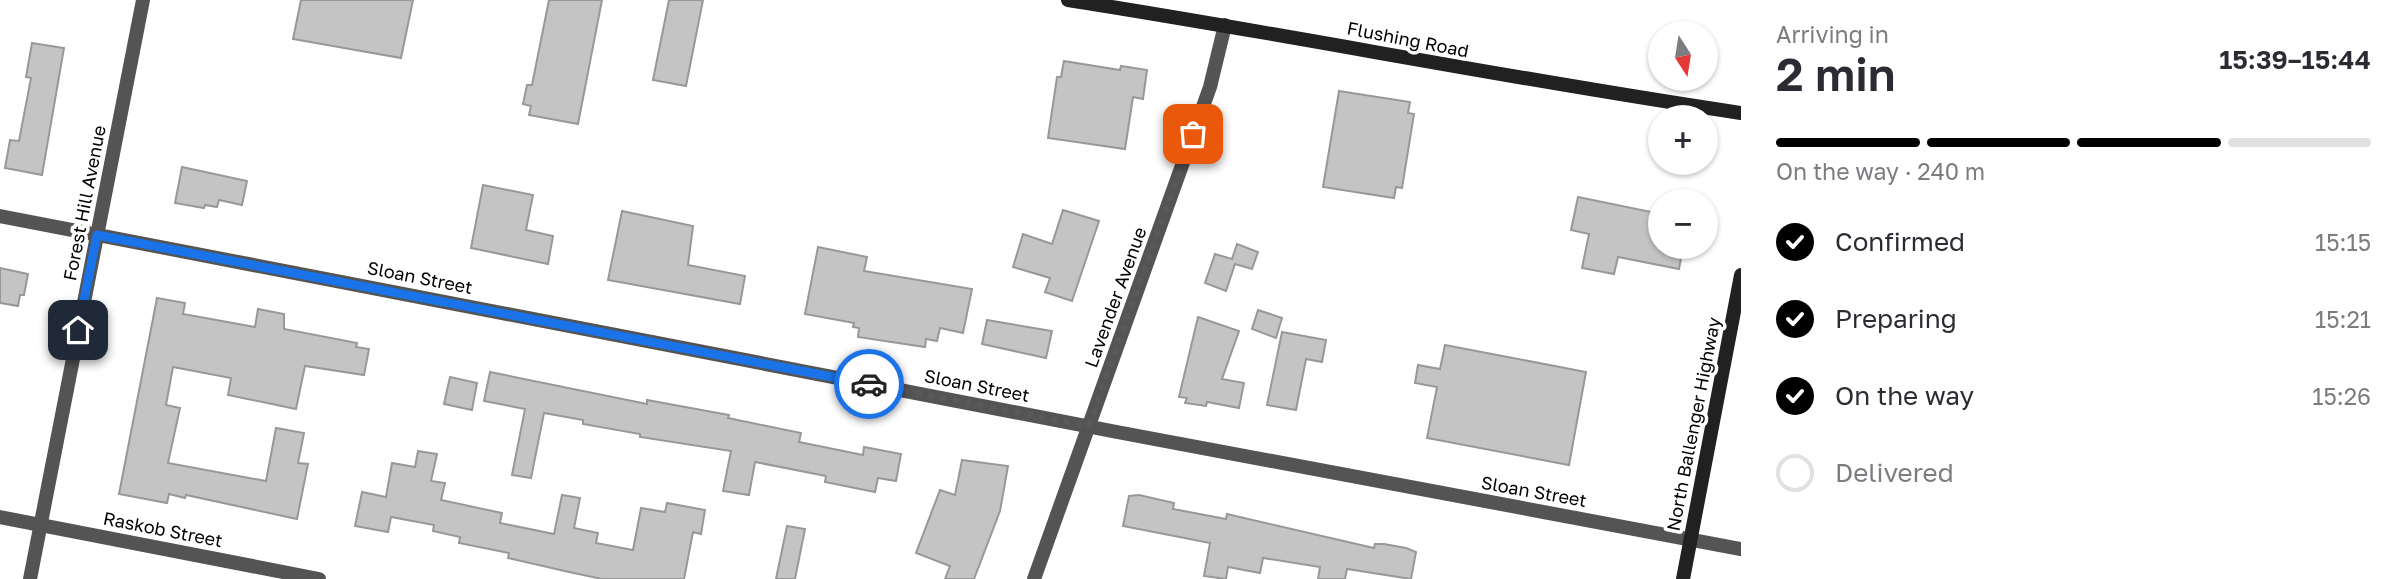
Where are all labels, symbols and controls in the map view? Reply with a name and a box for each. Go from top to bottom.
street label: Flushing Road [1345,16,1471,62]
text: Arriving in [1776,20,1889,48]
north arrow [1648,21,1718,91]
map controls [1648,21,1718,259]
text: 15:39–15:44 [2219,44,2371,75]
text: 2 min [1776,46,1896,101]
pin [1163,104,1223,164]
button: + [1648,105,1718,175]
icon: bag [1174,115,1212,153]
street label: Forest Hill Avenue [58,123,110,283]
text: On the way · 240 m [1776,157,1985,185]
button: − [1648,189,1718,259]
icon: check [1776,223,1814,261]
street label: Lavender Avenue [1079,224,1151,370]
text: Confirmed [1835,226,1965,257]
text: 15:15 [2315,228,2371,256]
street label: Sloan Street [365,256,475,298]
pin [48,300,108,360]
icon: check [1776,300,1814,338]
text: Preparing [1835,303,1957,334]
text: 15:21 [2315,305,2371,333]
icon: home [59,311,97,349]
street label: North Ballenger Highway [1661,315,1725,533]
courier [834,349,904,419]
street label: Sloan Street [922,364,1032,406]
icon: car [850,365,888,403]
icon: check [1776,377,1814,415]
text: On the way [1835,380,1974,411]
text: 15:26 [2312,382,2371,410]
text: Delivered [1835,457,1954,488]
street label: Sloan Street [1479,471,1589,511]
street label: Raskob Street [101,507,225,551]

